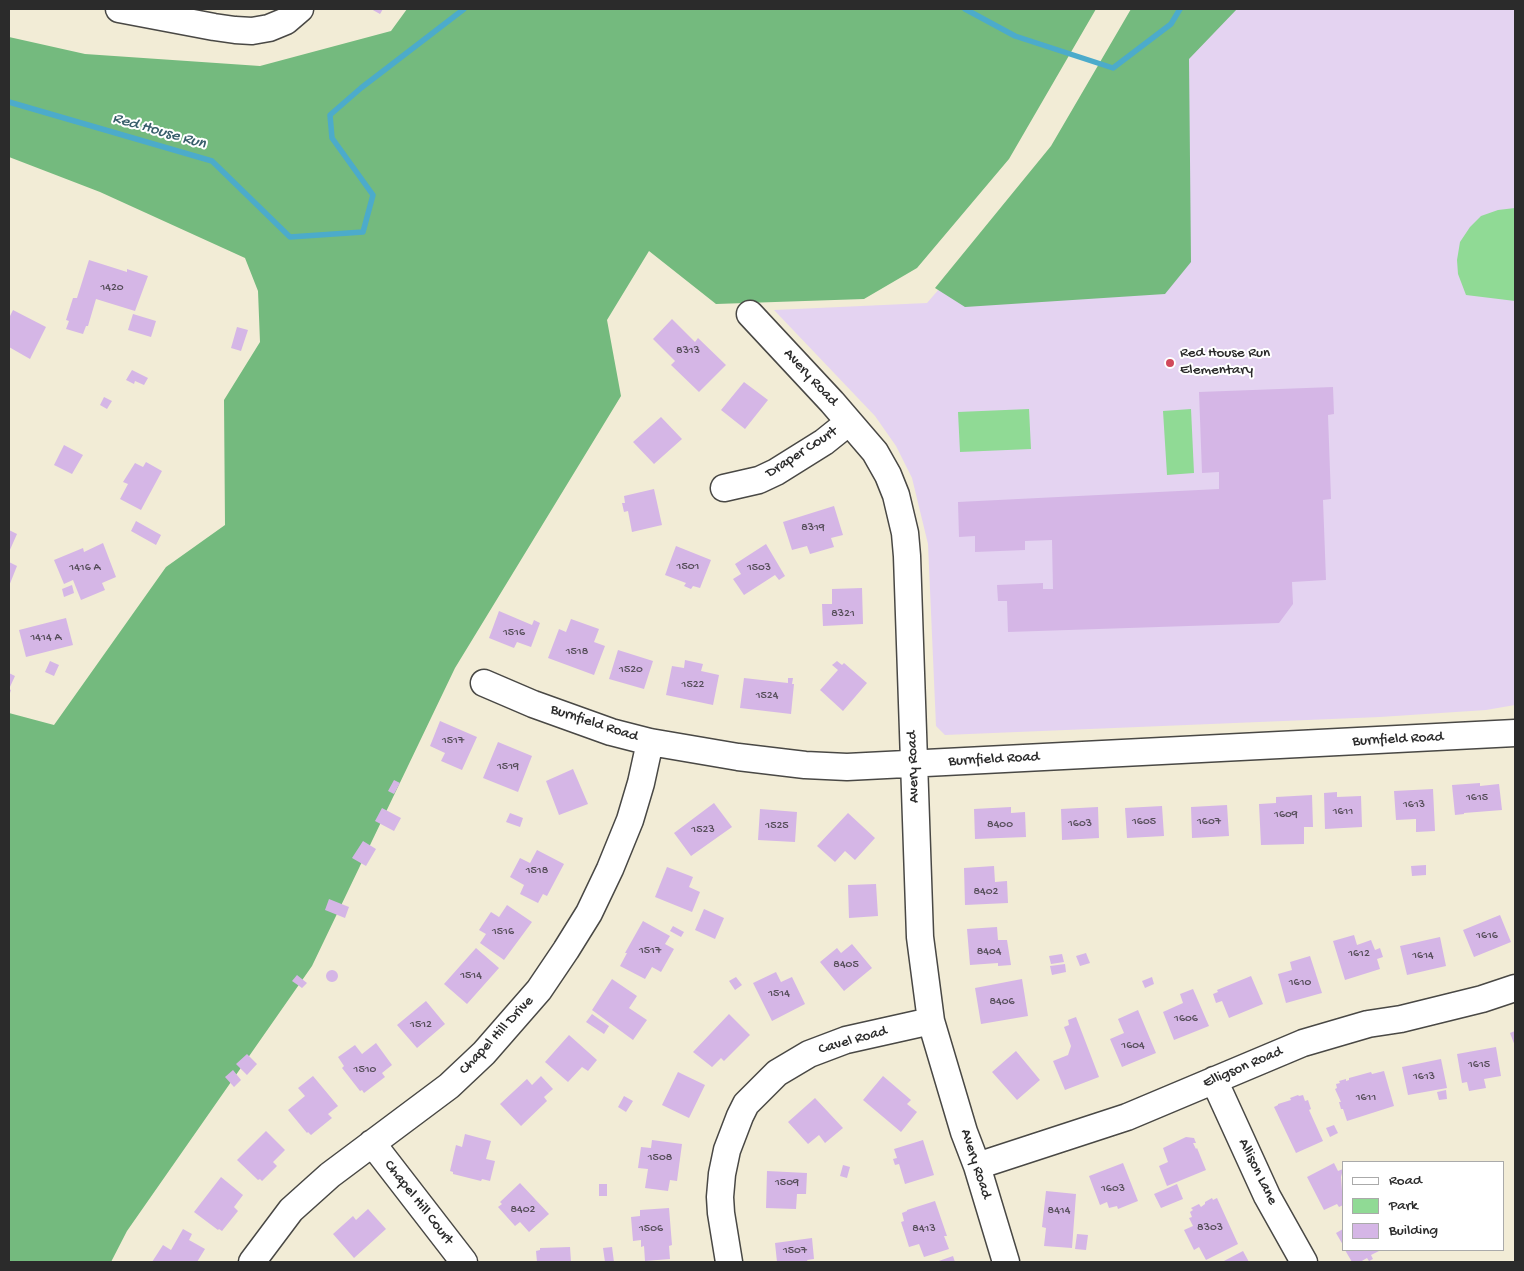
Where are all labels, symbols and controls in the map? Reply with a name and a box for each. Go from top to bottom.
water label: Red House Run [110,110,208,154]
house number: 1420 [100,281,124,295]
house number: 8313 [676,344,700,358]
street label: Avery Road [779,345,841,411]
place label: Red House Run Elementary [1180,345,1270,380]
marker: Red House Run Elementary [1164,357,1176,369]
street label: Draper Court [763,423,841,483]
house number: 8319 [801,521,825,535]
house number: 1501 [677,560,699,574]
house number: 1416 A [69,561,101,575]
house number: 1503 [747,561,771,575]
house number: 8321 [831,607,855,621]
house number: 1516 [503,626,525,640]
house number: 1414 A [31,631,61,645]
house number: 1518 [566,645,588,659]
house number: 1520 [619,663,643,677]
house number: 1522 [682,678,704,692]
house number: 1524 [756,689,778,703]
street label: Burnfield Road [548,701,640,747]
street label: Burnfield Road [1352,729,1444,751]
street label: Avery Road [904,731,924,803]
house number: 1517 [442,734,464,748]
street label: Burnfield Road [948,749,1040,771]
house number: 1519 [497,760,519,774]
house number: 1615 [1466,791,1488,805]
house number: 1613 [1403,798,1425,812]
house number: 1611 [1333,805,1353,819]
house number: 1609 [1274,808,1298,822]
house number: 1605 [1132,815,1156,829]
house number: 1607 [1197,815,1221,829]
house number: 1603 [1068,817,1092,831]
house number: 8400 [987,818,1013,832]
house number: 1525 [765,819,789,833]
house number: 1523 [691,823,715,837]
house number: 1518 [526,864,548,878]
house number: 8402 [974,885,998,899]
house number: 1516 [492,925,514,939]
house number: 1616 [1476,929,1498,943]
house number: 1517 [639,944,661,958]
house number: 8404 [977,945,1001,959]
house number: 1612 [1348,947,1370,961]
house number: 1614 [1412,949,1434,963]
house number: 8405 [833,958,859,972]
house number: 1514 [460,969,482,983]
house number: 1610 [1289,976,1311,990]
house number: 1514 [768,987,790,1001]
street label: Chapel Hill Drive [456,993,538,1079]
house number: 8406 [989,995,1015,1009]
house number: 1606 [1174,1012,1198,1026]
house number: 1512 [410,1018,432,1032]
street label: Cavel Road [817,1023,889,1059]
house number: 1604 [1121,1039,1145,1053]
street label: Elligson Road [1201,1043,1285,1093]
house number: 1615 [1468,1058,1490,1072]
house number: 1510 [354,1063,376,1077]
house number: 1613 [1413,1070,1435,1084]
house number: 1611 [1356,1091,1376,1105]
street label: Avery Road [955,1127,995,1201]
street label: Allison Lane [1233,1136,1281,1208]
house number: 1508 [648,1151,672,1165]
street label: Chapel Hill Court [379,1157,457,1249]
legend [1342,1161,1504,1251]
text: Road [1389,1172,1422,1190]
house number: 1509 [775,1176,799,1190]
house number: 1603 [1101,1182,1125,1196]
text: Park [1389,1197,1418,1215]
house number: 8402 [511,1203,535,1217]
house number: 8414 [1048,1204,1070,1218]
house number: 8303 [1197,1221,1223,1235]
house number: 1506 [639,1222,663,1236]
house number: 8413 [912,1222,936,1236]
text: Building [1389,1222,1438,1240]
house number: 1507 [783,1244,807,1258]

